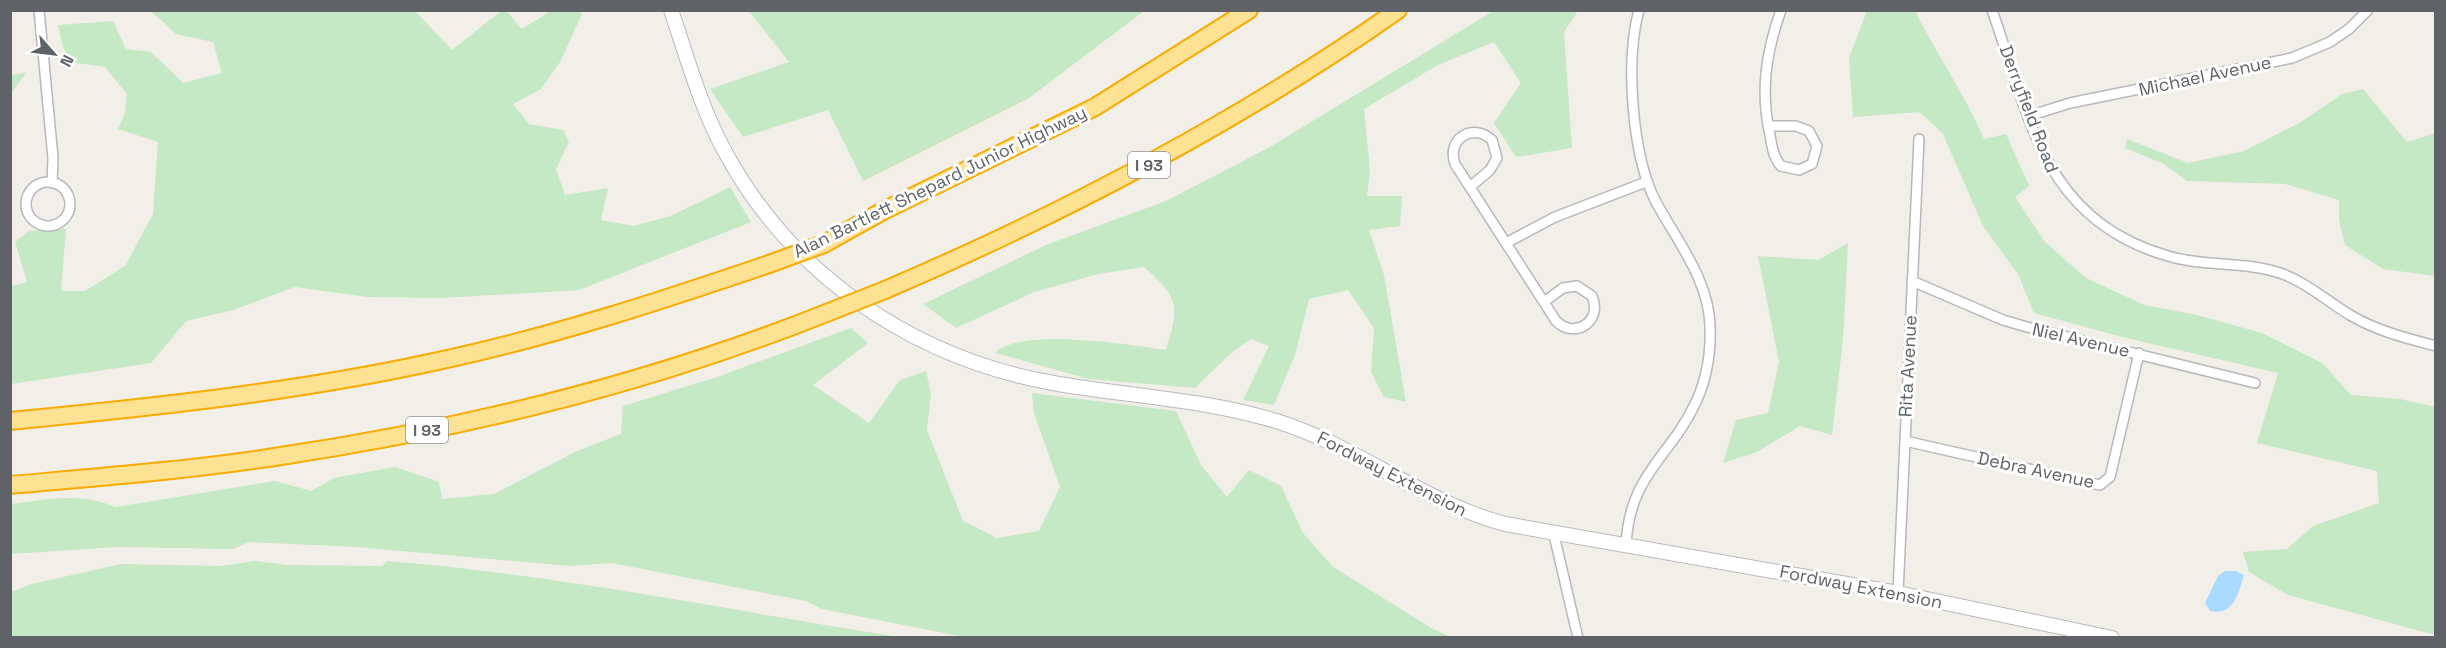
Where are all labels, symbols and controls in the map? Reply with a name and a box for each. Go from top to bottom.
north arrow [24,24,84,84]
street label: Derryfield Road [1995,42,2064,176]
street label: Michael Avenue [2137,50,2273,101]
text: N [55,51,79,70]
street label: Alan Bartlett Shepard Junior Highway [789,100,1090,263]
road number: I 93 [1128,152,1170,178]
street label: Rita Avenue [1893,314,1922,418]
street label: Niel Avenue [2030,317,2132,362]
road number: I 93 [406,417,448,443]
street label: Fordway Extension [1313,426,1471,521]
street label: Debra Avenue [1976,446,2097,493]
street label: Fordway Extension [1778,559,1944,614]

